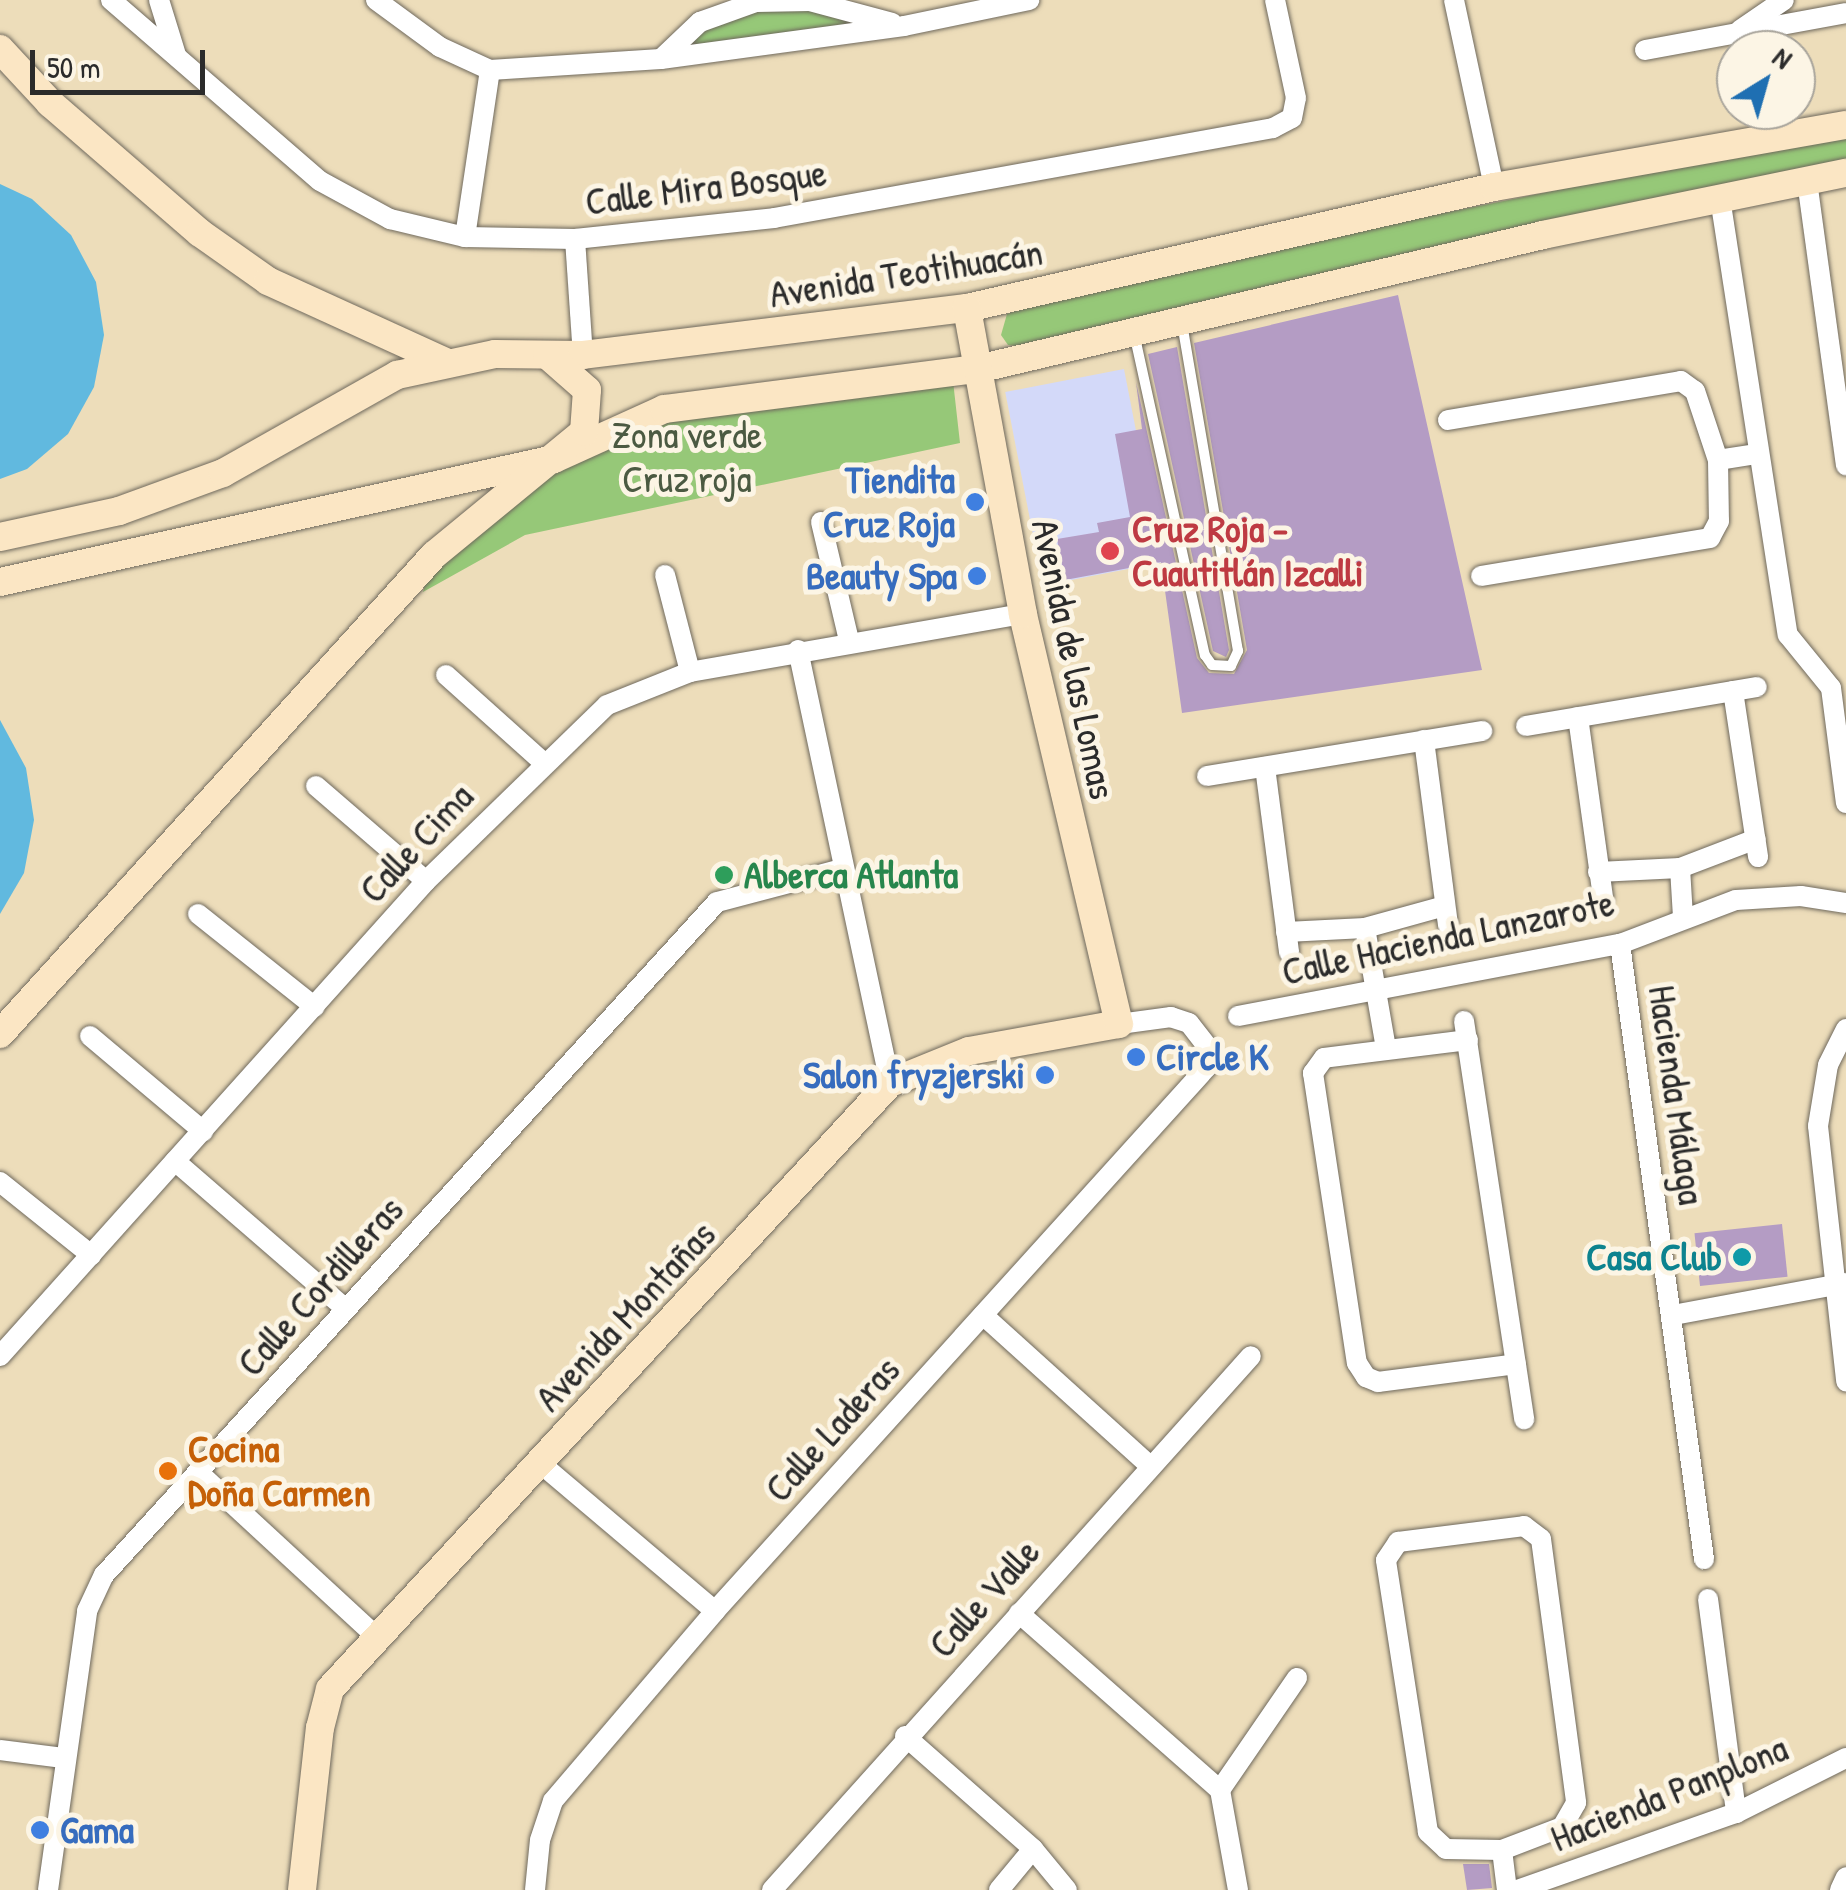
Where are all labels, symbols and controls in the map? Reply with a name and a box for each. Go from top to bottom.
scale bar [35,30,210,92]
north arrow [1716,30,1816,130]
text: N [1765,38,1800,77]
text: 50 m [47,47,100,87]
street label: Calle Mira Bosque [583,150,829,224]
street label: Avenida Teotihuacán [766,229,1046,317]
park label: Zona verde Cruz roja [612,412,762,502]
place label: Tiendita Cruz Roja [823,457,955,546]
marker: Tiendita Cruz Roja [964,491,986,513]
place label: Cruz Roja - Cuautitlán Izcalli [1132,506,1363,596]
street label: Avenida de las Lomas [1022,515,1126,803]
marker: Cruz Roja - Cuautitlán Izcalli [1097,538,1123,564]
place label: Beauty Spa [806,553,957,599]
marker: Beauty Spa [966,565,988,587]
street label: Calle Cima [350,774,482,912]
place label: Alberca Atlanta [744,852,958,898]
marker: Alberca Atlanta [713,864,735,886]
street label: Calle Hacienda Lanzarote [1278,880,1618,994]
street label: Hacienda Málaga [1639,982,1715,1208]
place label: Circle K [1156,1034,1269,1080]
marker: Circle K [1125,1046,1147,1068]
place label: Salon fryzjerski [803,1052,1025,1098]
marker: Salon fryzjerski [1034,1064,1056,1086]
street label: Calle Cordilleras [228,1187,412,1385]
street label: Avenida Montañas [526,1212,724,1420]
place label: Casa Club [1586,1234,1722,1280]
marker: Casa Club [1731,1246,1753,1268]
street label: Calle Laderas [755,1347,909,1511]
place label: Cocina Doña Carmen [188,1426,371,1516]
marker: Cocina Doña Carmen [157,1460,179,1482]
street label: Calle Valle [919,1529,1049,1667]
street label: Hacienda Panplona [1544,1725,1794,1861]
place label: Gama [60,1807,134,1853]
marker: Gama [29,1819,51,1841]

